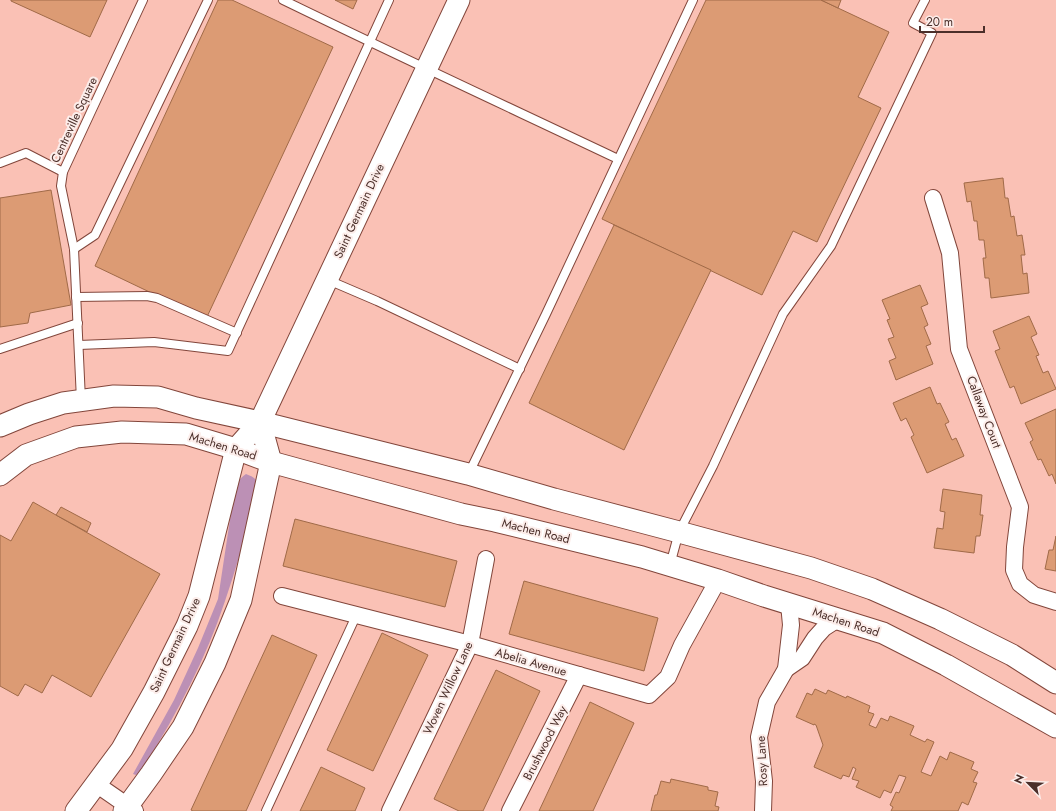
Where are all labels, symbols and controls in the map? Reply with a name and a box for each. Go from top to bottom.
scale bar [920,8,984,34]
text: 20 m [926,13,953,31]
street label: Centreville Square [46,74,102,166]
street label: Saint Germain Drive [329,161,389,261]
street label: Callaway Court [962,373,1006,451]
street label: Machen Road [187,427,259,465]
street label: Machen Road [500,514,572,548]
street label: Saint Germain Drive [145,595,205,695]
street label: Machen Road [810,603,882,641]
street label: Woven Willow Lane [419,639,477,737]
street label: Abelia Avenue [493,643,569,681]
street label: Brushwood Way [519,702,572,783]
street label: Rosy Lane [752,735,772,787]
north arrow [1008,763,1048,803]
text: N [1010,772,1028,786]

